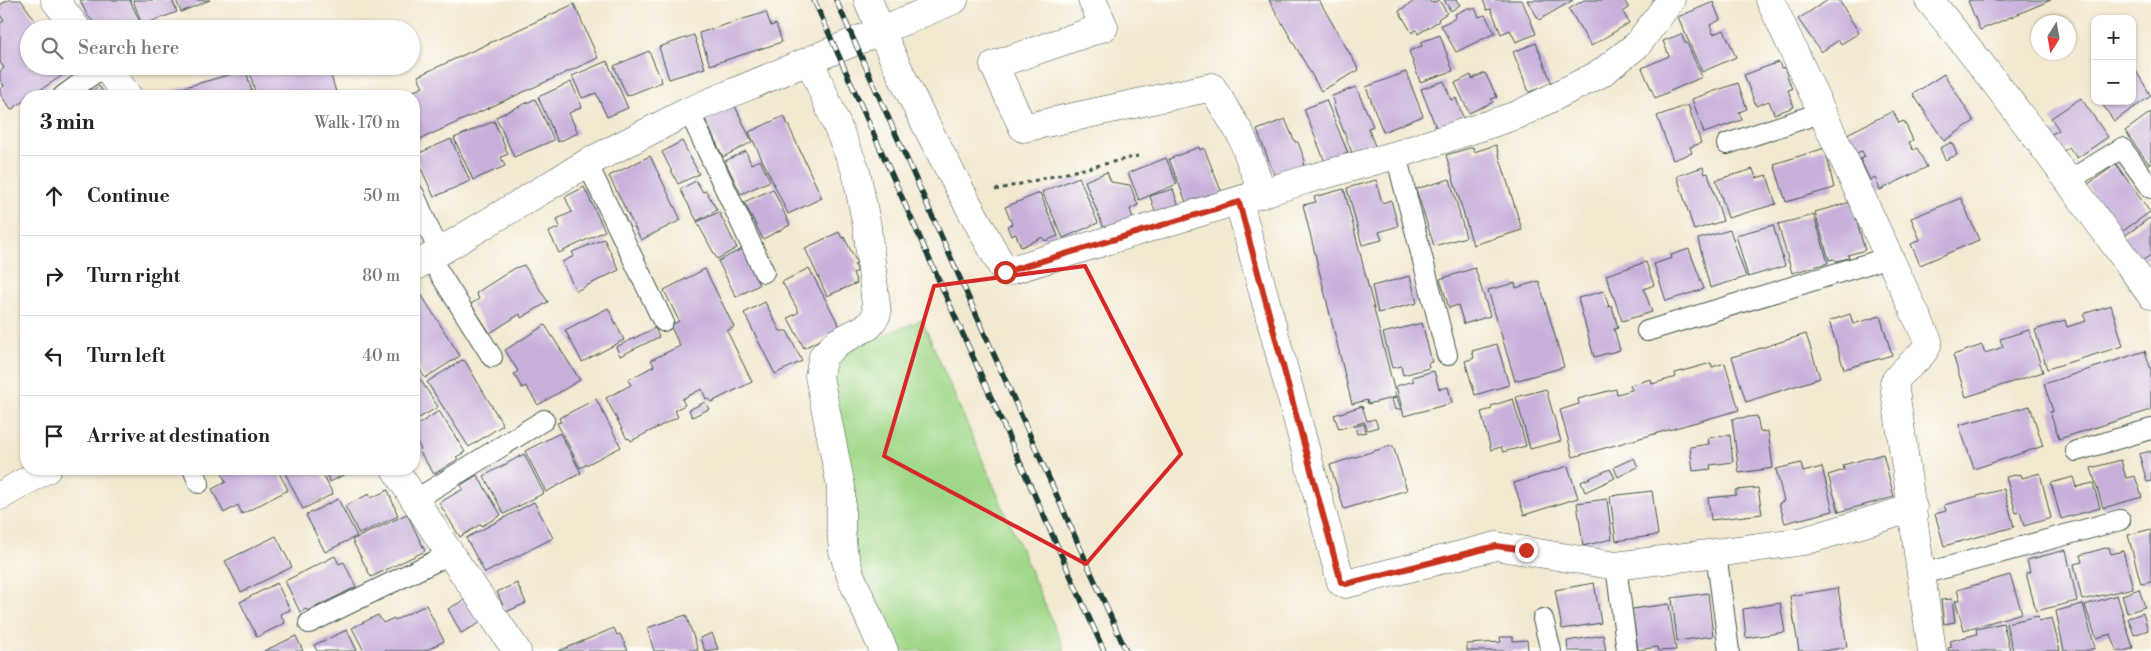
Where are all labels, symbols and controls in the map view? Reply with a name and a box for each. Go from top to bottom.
north arrow [2031,15,2076,60]
map controls [2091,15,2136,105]
button: + [2091,15,2136,60]
search box [20,20,420,75]
icon: search [38,34,66,62]
text: Search here [78,36,179,60]
button: − [2091,60,2136,105]
text: 3 min [40,110,95,136]
text: Walk · 170 m [314,113,400,133]
icon: ahead [40,182,68,210]
text: Continue [87,184,170,208]
text: 50 m [363,186,400,206]
route start [994,261,1017,284]
icon: right [40,262,68,290]
text: Turn right [87,264,180,288]
text: 80 m [362,266,400,286]
icon: left [40,342,68,370]
text: Turn left [87,344,166,368]
text: 40 m [363,346,400,366]
icon: arrive [40,422,68,450]
text: Arrive at destination [87,424,270,448]
route end [1515,539,1538,562]

